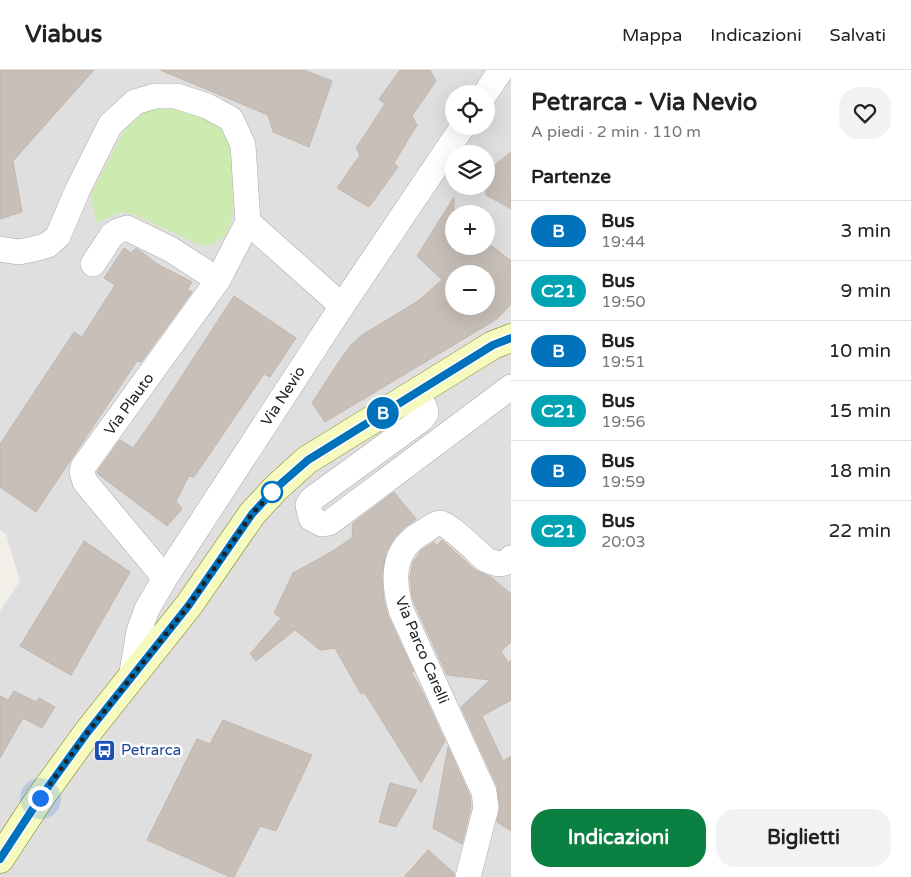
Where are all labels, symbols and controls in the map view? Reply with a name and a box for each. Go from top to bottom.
text: Viabus [25,20,102,49]
text: Mappa [622,24,682,46]
text: Indicazioni [710,24,802,46]
text: Salvati [830,24,886,46]
map controls [445,85,495,315]
button: locate [445,85,495,135]
button: heart [839,87,891,139]
text: Petrarca - Via Nevio [531,88,757,117]
text: A piedi · 2 min · 110 m [531,122,701,142]
button: layers [445,145,495,195]
text: Partenze [531,166,611,188]
button: + [445,205,495,255]
text: Bus [601,210,635,232]
text: B [552,220,565,242]
text: 3 min [840,220,891,242]
text: 19:44 [601,232,645,252]
button: − [445,265,495,315]
text: Bus [601,270,635,292]
text: C21 [541,280,576,302]
text: 9 min [840,280,891,302]
text: 19:50 [601,292,645,312]
text: Bus [601,330,635,352]
text: B [552,340,565,362]
text: 10 min [828,340,891,362]
text: 19:51 [601,352,645,372]
street label: Via Nevio [257,363,309,429]
street label: Via Plauto [100,369,158,439]
text: Bus [601,390,635,412]
line badge: B [367,397,399,429]
text: C21 [541,400,576,422]
text: 15 min [828,400,891,422]
text: B [377,402,389,424]
text: 19:56 [601,412,645,432]
text: Bus [601,450,635,472]
text: B [552,460,565,482]
text: 18 min [828,460,891,482]
text: 19:59 [601,472,645,492]
unlabelled marker [261,481,283,503]
text: Bus [601,510,635,532]
text: C21 [541,520,576,542]
text: 22 min [828,520,891,542]
text: 20:03 [601,532,645,552]
street label: Via Parco Carelli [391,594,453,706]
bus stop icon: Petrarca [93,738,117,762]
place label: Petrarca [121,741,181,759]
your location [28,786,53,811]
button: Indicazioni [531,809,706,867]
button: Biglietti [716,809,891,867]

